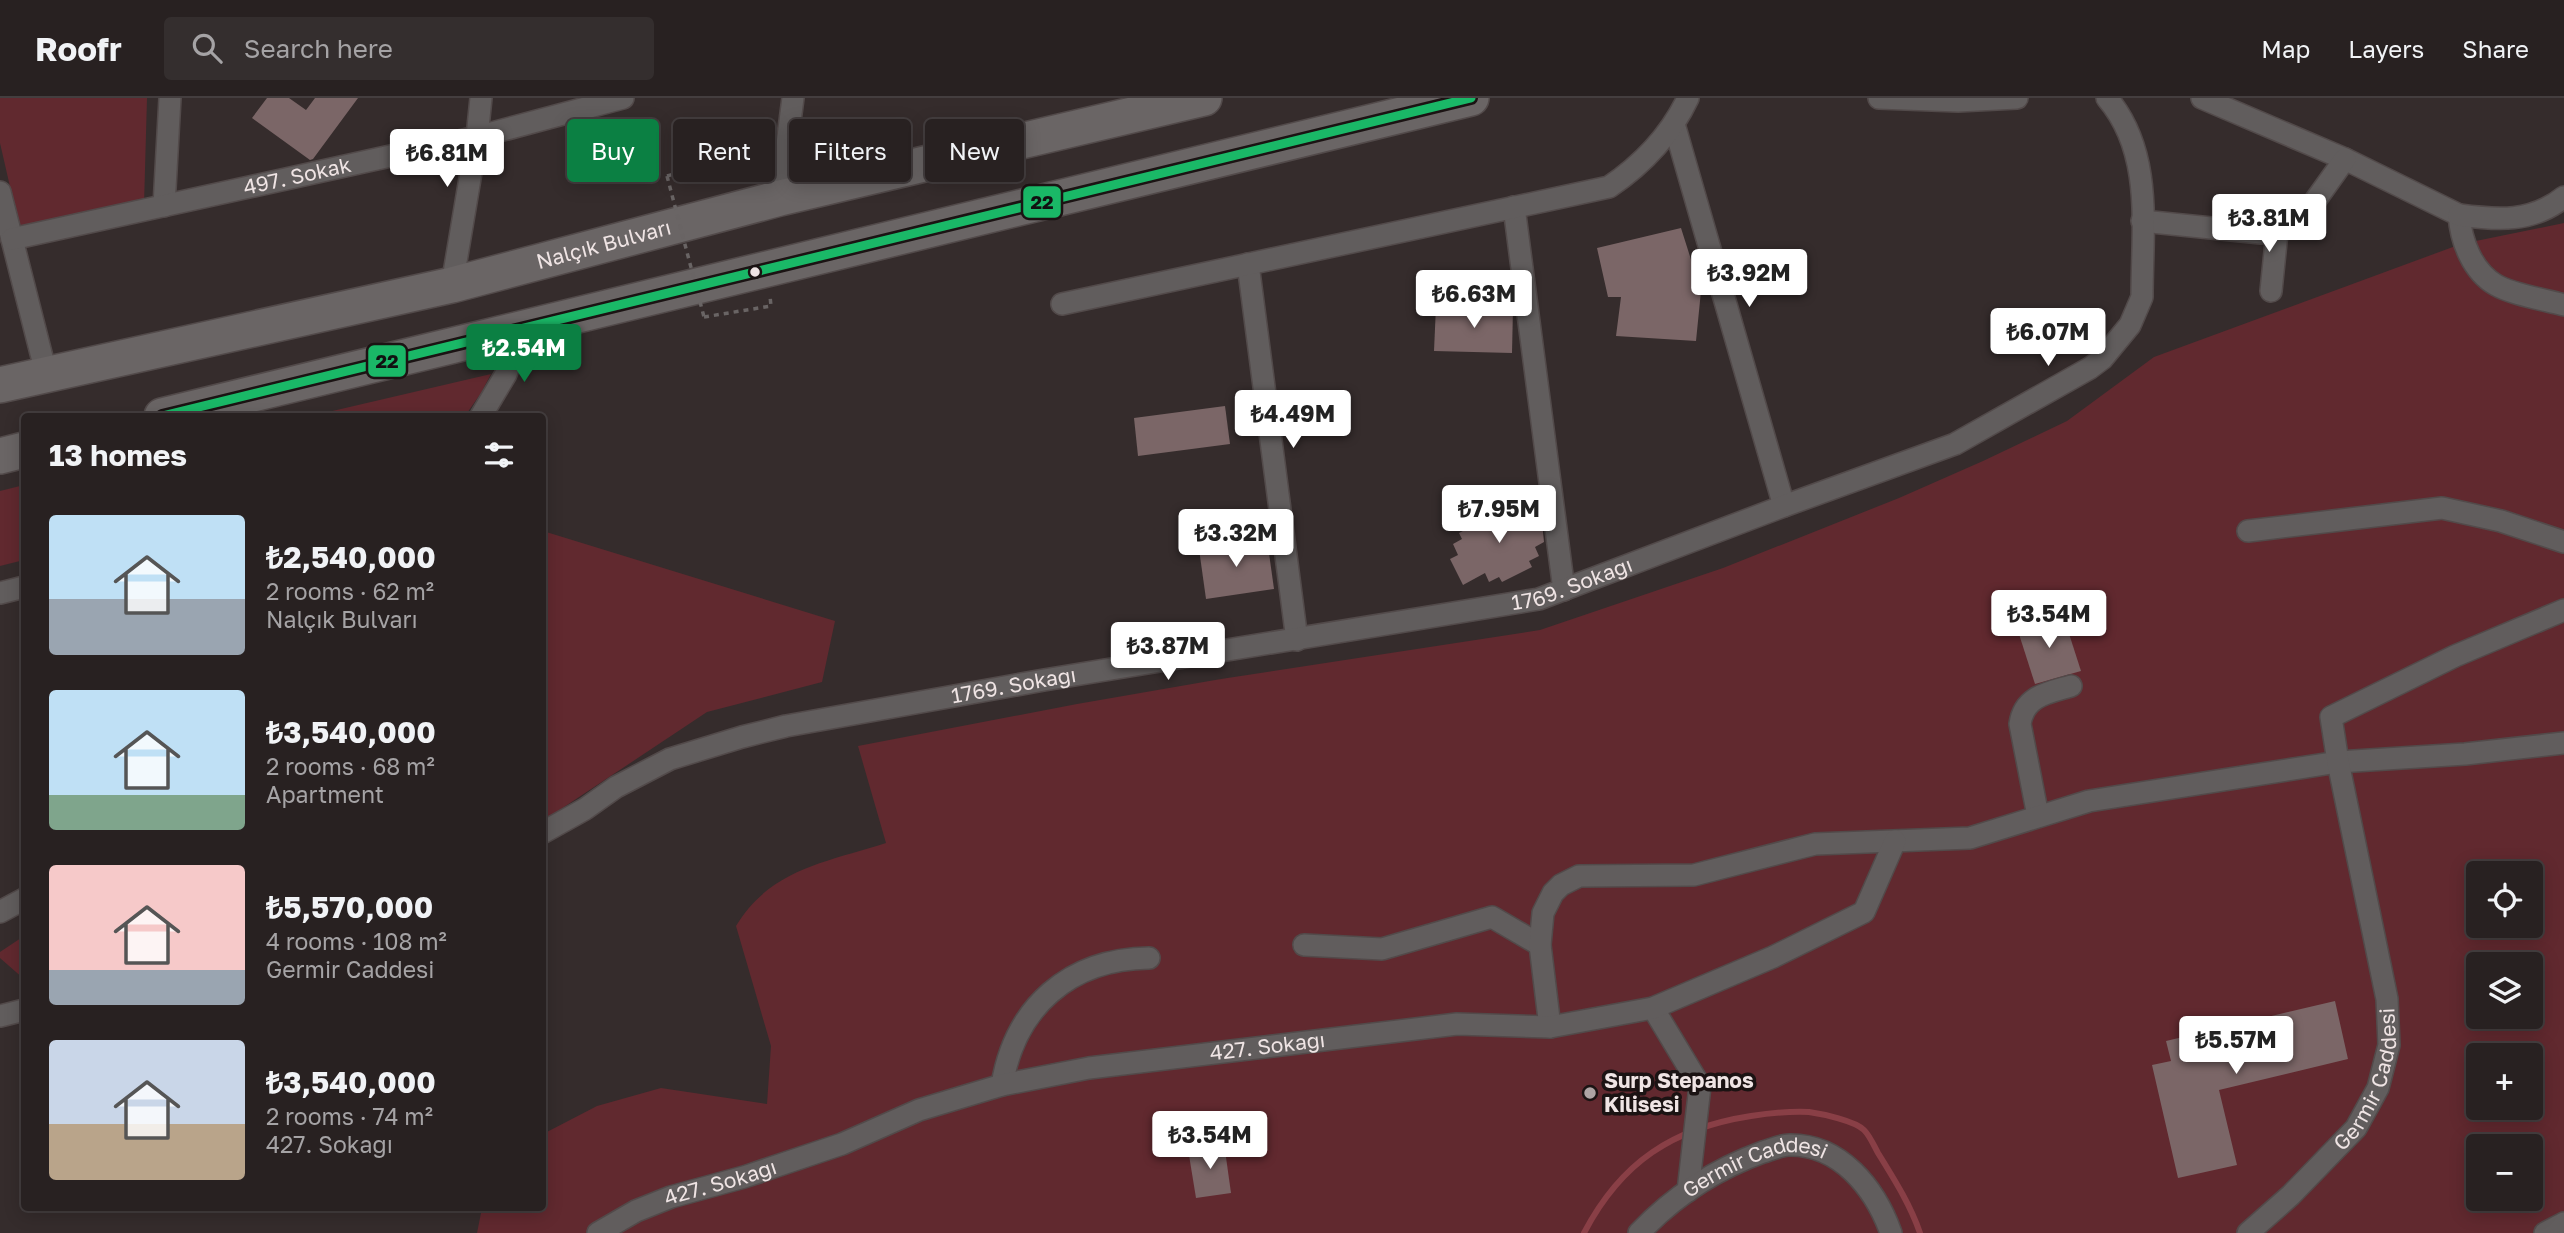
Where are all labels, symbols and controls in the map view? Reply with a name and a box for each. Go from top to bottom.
search box [164,17,654,80]
text: Roofr [35,29,122,68]
icon: search [188,29,226,67]
text: Search here [244,33,393,64]
text: Map [2261,34,2310,63]
text: Layers [2348,34,2424,63]
text: Share [2462,34,2529,63]
chip: Buy [567,119,659,182]
chip: Rent [673,119,775,182]
chip: Filters [789,119,911,182]
chip: New [925,119,1024,182]
pin: ₺6.81M [390,130,504,189]
text: ₺6.81M [406,138,488,166]
street label: 497. Sokak [241,151,353,200]
line badge: 22 [1022,185,1062,219]
text: 22 [1030,190,1054,213]
pin: ₺3.81M [2212,194,2326,254]
text: ₺3.81M [2228,203,2310,231]
street label: Nalçık Bulvarı [533,213,674,274]
pin: ₺3.92M [1692,250,1806,309]
text: ₺3.92M [1707,258,1791,286]
unlabelled marker [748,265,762,279]
pin: ₺6.63M [1417,271,1531,330]
text: ₺6.63M [1432,279,1516,307]
pin: ₺6.07M [1991,308,2105,368]
text: ₺6.07M [2006,317,2090,345]
pin: ₺2.54M [467,324,581,384]
text: ₺2.54M [482,333,566,361]
line badge: 22 [367,344,407,378]
text: 22 [375,349,399,372]
pin: ₺4.49M [1236,390,1350,450]
text: ₺4.49M [1251,399,1335,427]
icon: filters [480,436,518,474]
text: 13 homes [49,437,187,473]
pin: ₺7.95M [1442,486,1556,545]
text: ₺7.95M [1458,494,1540,522]
pin: ₺3.32M [1179,510,1293,569]
text: ₺3.32M [1194,518,1278,546]
text: ₺2,540,000 [266,539,436,575]
icon: home [105,543,189,627]
street label: 1769. Sokağı [1509,551,1636,615]
text: 2 rooms · 62 m² [266,577,434,605]
pin: ₺3.54M [1992,590,2106,650]
text: ₺3.54M [2007,599,2091,627]
text: Nalçık Bulvarı [266,605,418,633]
pin: ₺3.87M [1111,622,1225,682]
text: ₺3.87M [1127,631,1209,659]
street label: 1769. Sokağı [949,661,1078,708]
text: ₺3,540,000 [266,714,436,750]
icon: home [105,718,189,802]
text: 2 rooms · 68 m² [266,752,435,780]
text: Apartment [266,780,384,808]
map controls [2466,861,2543,1211]
button: locate [2466,861,2543,938]
text: ₺5,570,000 [266,889,433,925]
icon: home [105,893,189,977]
text: 4 rooms · 108 m² [266,927,447,955]
button: layers [2466,952,2543,1029]
text: Germir Caddesi [266,955,434,983]
street label: Germir Caddesi [2327,1007,2401,1155]
pin: ₺5.57M [2179,1016,2293,1076]
text: ₺5.57M [2195,1025,2277,1053]
street label: 427. Sokağı [1208,1026,1326,1065]
button: + [2466,1043,2543,1120]
text: ₺3,540,000 [266,1064,436,1100]
place label: Surp Stepanos Kilisesi [1604,1067,1754,1117]
icon: home [105,1068,189,1152]
marker: Surp Stepanos Kilisesi [1582,1085,1598,1101]
text: 2 rooms · 74 m² [266,1102,433,1130]
pin: ₺3.54M [1153,1112,1267,1171]
text: ₺3.54M [1168,1120,1252,1148]
text: 427. Sokağı [266,1130,393,1158]
street label: Germir Caddesi [1677,1131,1832,1203]
button: − [2466,1134,2543,1211]
street label: 427. Sokağı [660,1153,780,1211]

